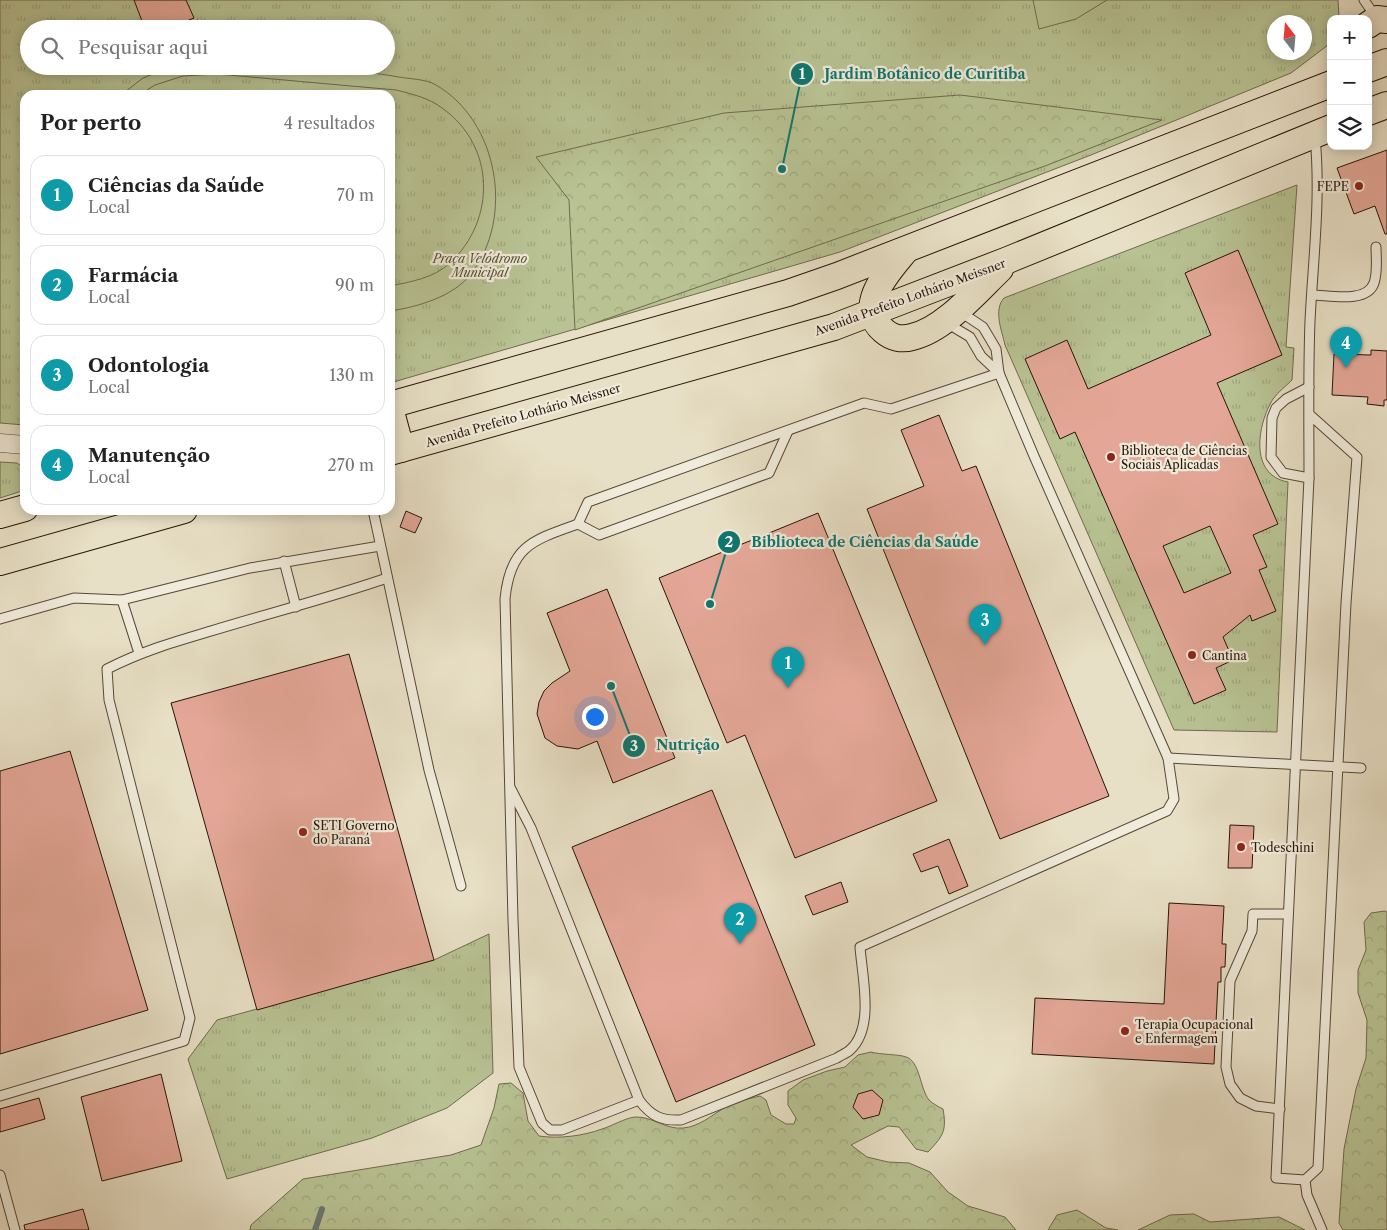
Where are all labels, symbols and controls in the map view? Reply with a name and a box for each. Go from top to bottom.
north arrow [1267,15,1312,60]
map controls [1327,15,1372,150]
button: + [1327,15,1372,60]
search box [20,20,395,75]
icon: search [38,34,66,62]
text: Pesquisar aqui [78,36,208,59]
callout: Jardim Botânico de Curitiba [790,59,1036,88]
button: − [1327,60,1372,105]
text: 1 [799,64,806,83]
text: Jardim Botânico de Curitiba [821,65,1026,83]
button: layers [1327,105,1372,150]
text: Por perto [40,110,141,135]
text: 4 resultados [284,113,375,133]
text: Ciências da Saúde [88,174,264,197]
place label: FEPE [1317,179,1349,194]
marker: FEPE [1353,180,1365,192]
text: 1 [53,185,61,205]
text: 70 m [337,185,374,205]
text: Local [88,197,130,217]
park label: Praça Velódromo Municipal [432,251,528,280]
street label: Avenida Prefeito Lothário Meissner [811,255,1008,339]
text: Farmácia [88,264,179,287]
text: 2 [52,275,62,295]
text: 90 m [335,275,374,295]
text: Local [88,287,130,307]
pin: 4 [1330,327,1362,368]
text: Odontologia [88,354,209,377]
text: 3 [52,365,62,385]
text: 130 m [329,365,374,385]
text: Local [88,377,130,397]
street label: Avenida Prefeito Lothário Meissner [423,380,622,450]
place label: Biblioteca de Ciências Sociais Aplicadas [1121,443,1247,472]
text: Manutenção [88,444,210,467]
marker: Biblioteca de Ciências Sociais Aplicadas [1105,451,1117,463]
text: 4 [52,455,62,475]
text: 270 m [328,455,374,475]
text: Local [88,467,130,487]
callout: Biblioteca de Ciências da Saúde [716,528,989,557]
text: 2 [725,532,734,551]
text: Biblioteca de Ciências da Saúde [751,533,979,551]
pin: 3 [969,604,1001,645]
pin: 1 [772,647,804,688]
place label: Cantina [1202,648,1248,663]
marker: Cantina [1186,649,1198,661]
your location [582,704,608,730]
callout: Nutrição [622,731,730,760]
text: 3 [630,736,638,755]
text: Nutrição [656,736,720,754]
place label: SETI Governo do Paraná [313,818,395,847]
marker: SETI Governo do Paraná [297,826,309,838]
place label: Todeschini [1251,840,1314,855]
marker: Todeschini [1235,841,1247,853]
pin: 2 [724,903,756,944]
place label: Terapia Ocupacional e Enfermagem [1135,1017,1254,1046]
marker: Terapia Ocupacional e Enfermagem [1119,1025,1131,1037]

